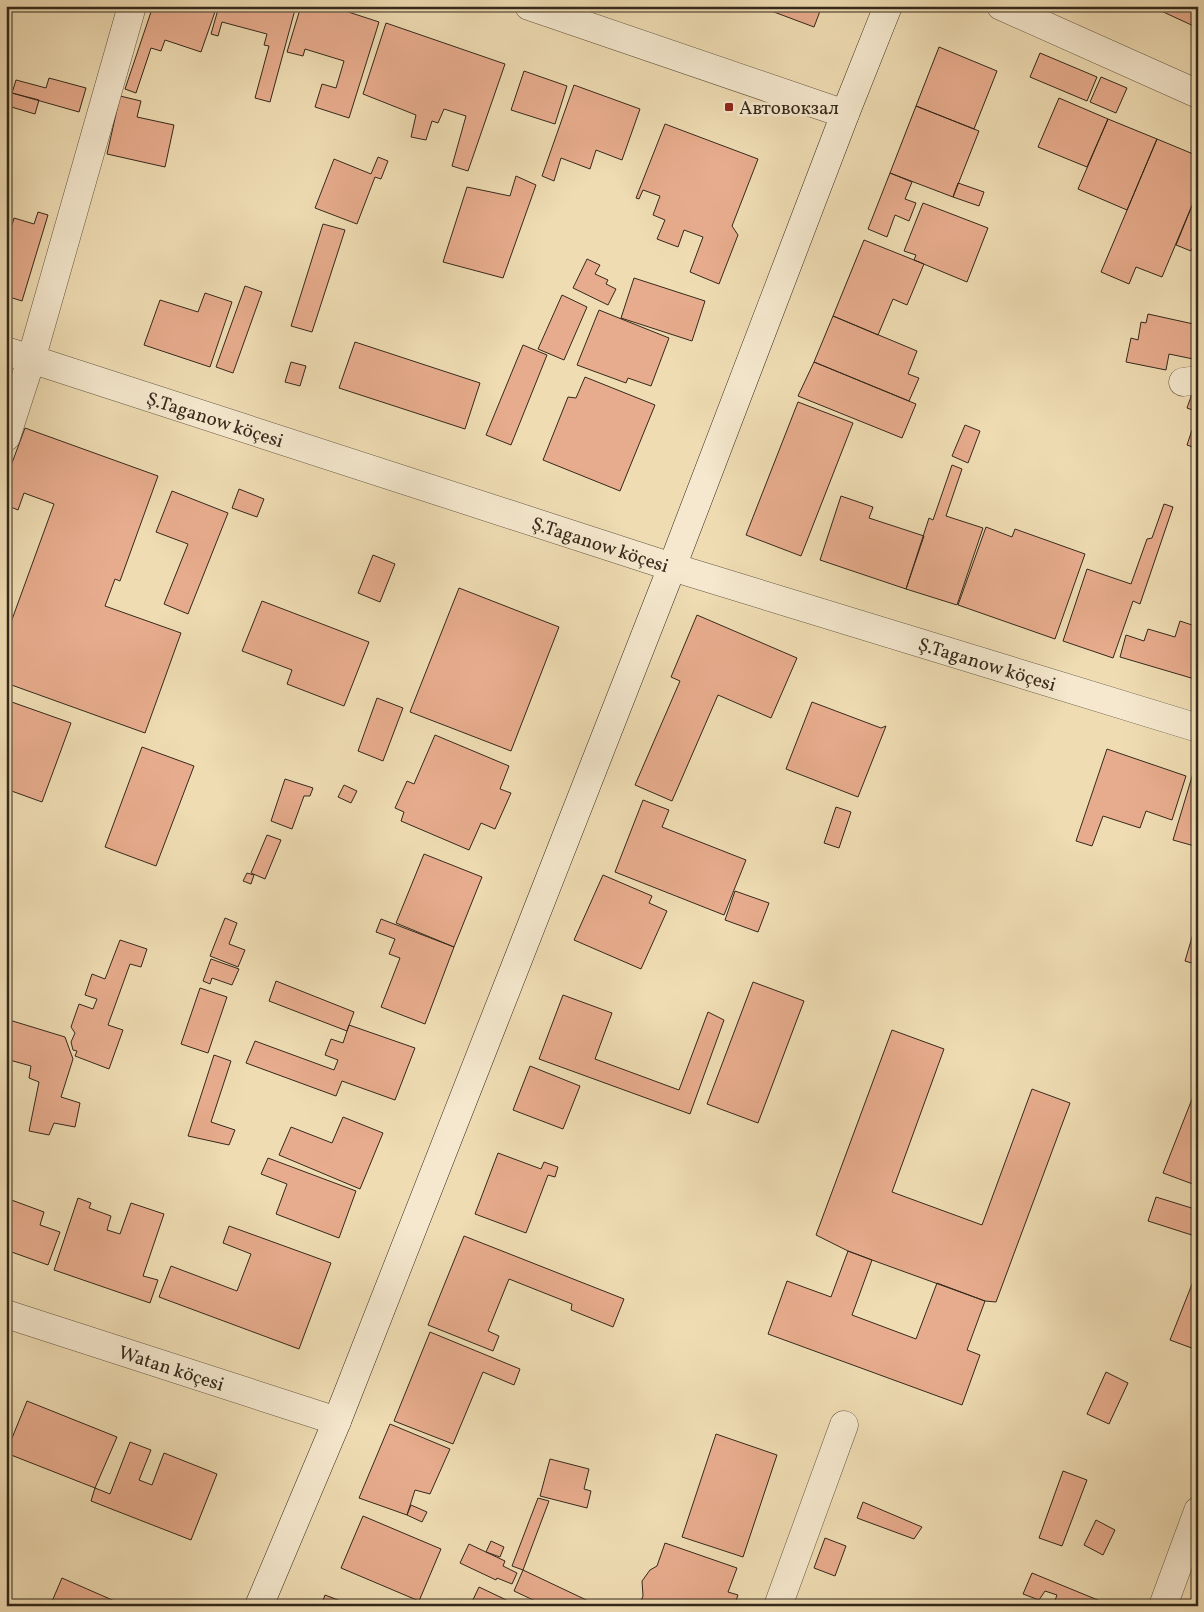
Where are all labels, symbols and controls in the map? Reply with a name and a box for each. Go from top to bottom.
place label: Автовокзал [739,96,839,122]
marker: Автовокзал [723,101,735,113]
street label: Ş.Taganow köçesi [143,386,287,455]
street label: Ş.Taganow köçesi [528,511,672,580]
street label: Ş.Taganow köçesi [915,632,1059,699]
street label: Watan köçesi [115,1340,227,1399]

